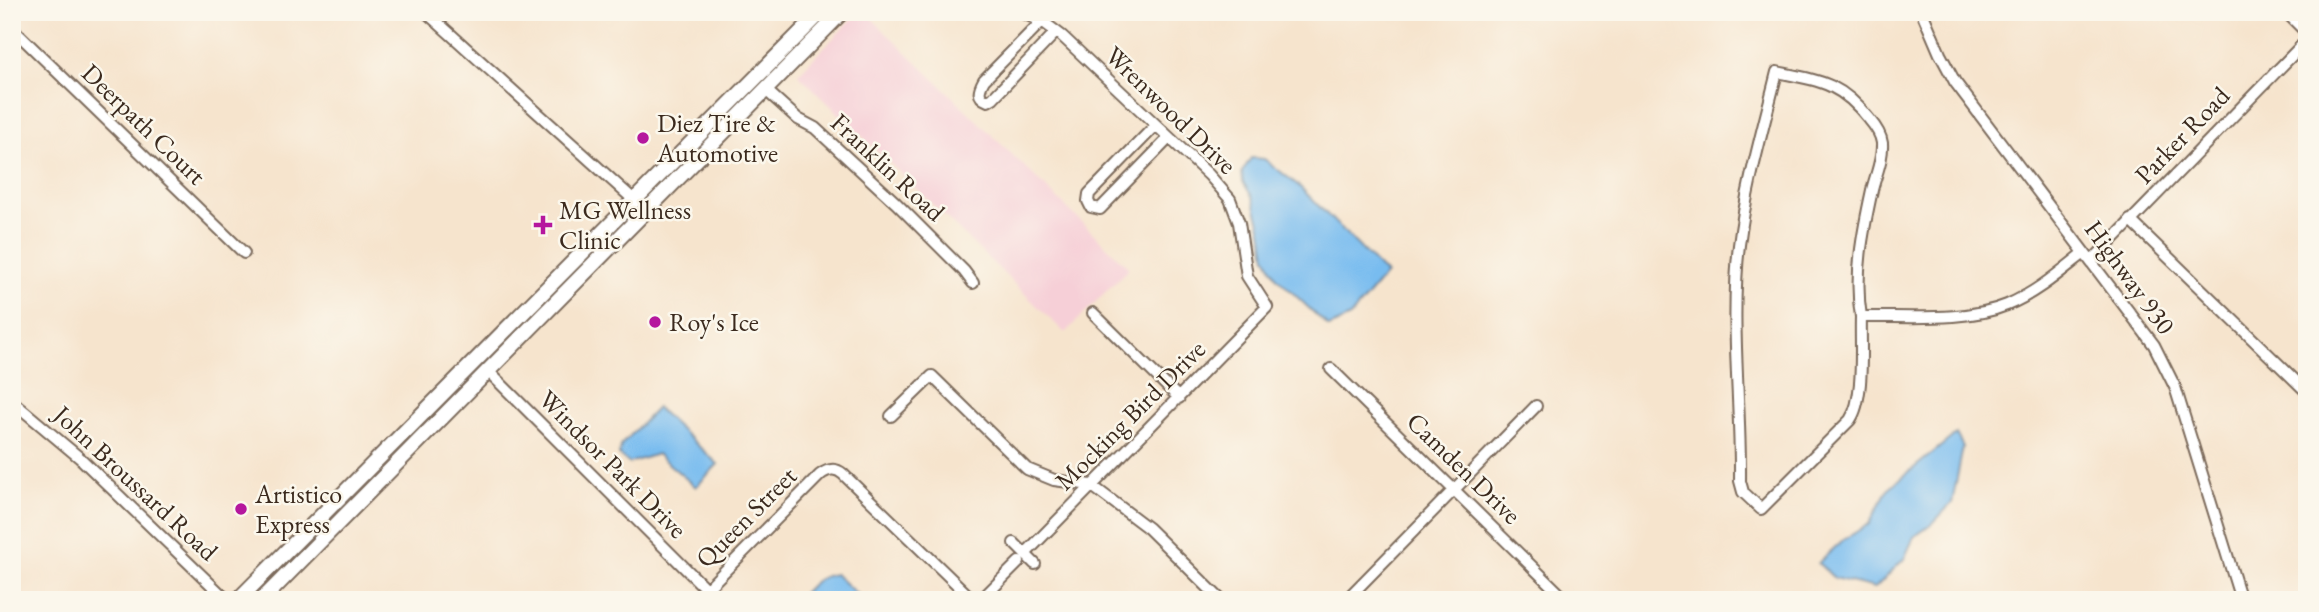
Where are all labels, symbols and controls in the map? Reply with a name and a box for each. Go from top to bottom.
street label: Wrenwood Drive [1098,39,1244,181]
street label: Deerpath Court [75,56,213,192]
street label: Parker Road [2127,78,2237,191]
street label: Franklin Road [824,105,953,229]
place label: Diez Tire & Automotive [656,106,778,170]
marker: Diez Tire & Automotive [635,130,651,146]
place label: MG Wellness Clinic [559,193,691,257]
street label: Highway 930 [2077,213,2183,341]
marker: MG Wellness Clinic [533,215,553,235]
place label: Roy's Ice [669,305,759,339]
marker: Roy's Ice [647,314,663,330]
street label: Mocking Bird Drive [1047,332,1213,498]
street label: Windsor Park Drive [531,382,695,546]
street label: John Broussard Road [45,397,226,569]
street label: Camden Drive [1399,405,1529,531]
street label: Queen Street [688,459,804,575]
place label: Artistico Express [254,477,342,541]
marker: Artistico Express [233,501,249,517]

